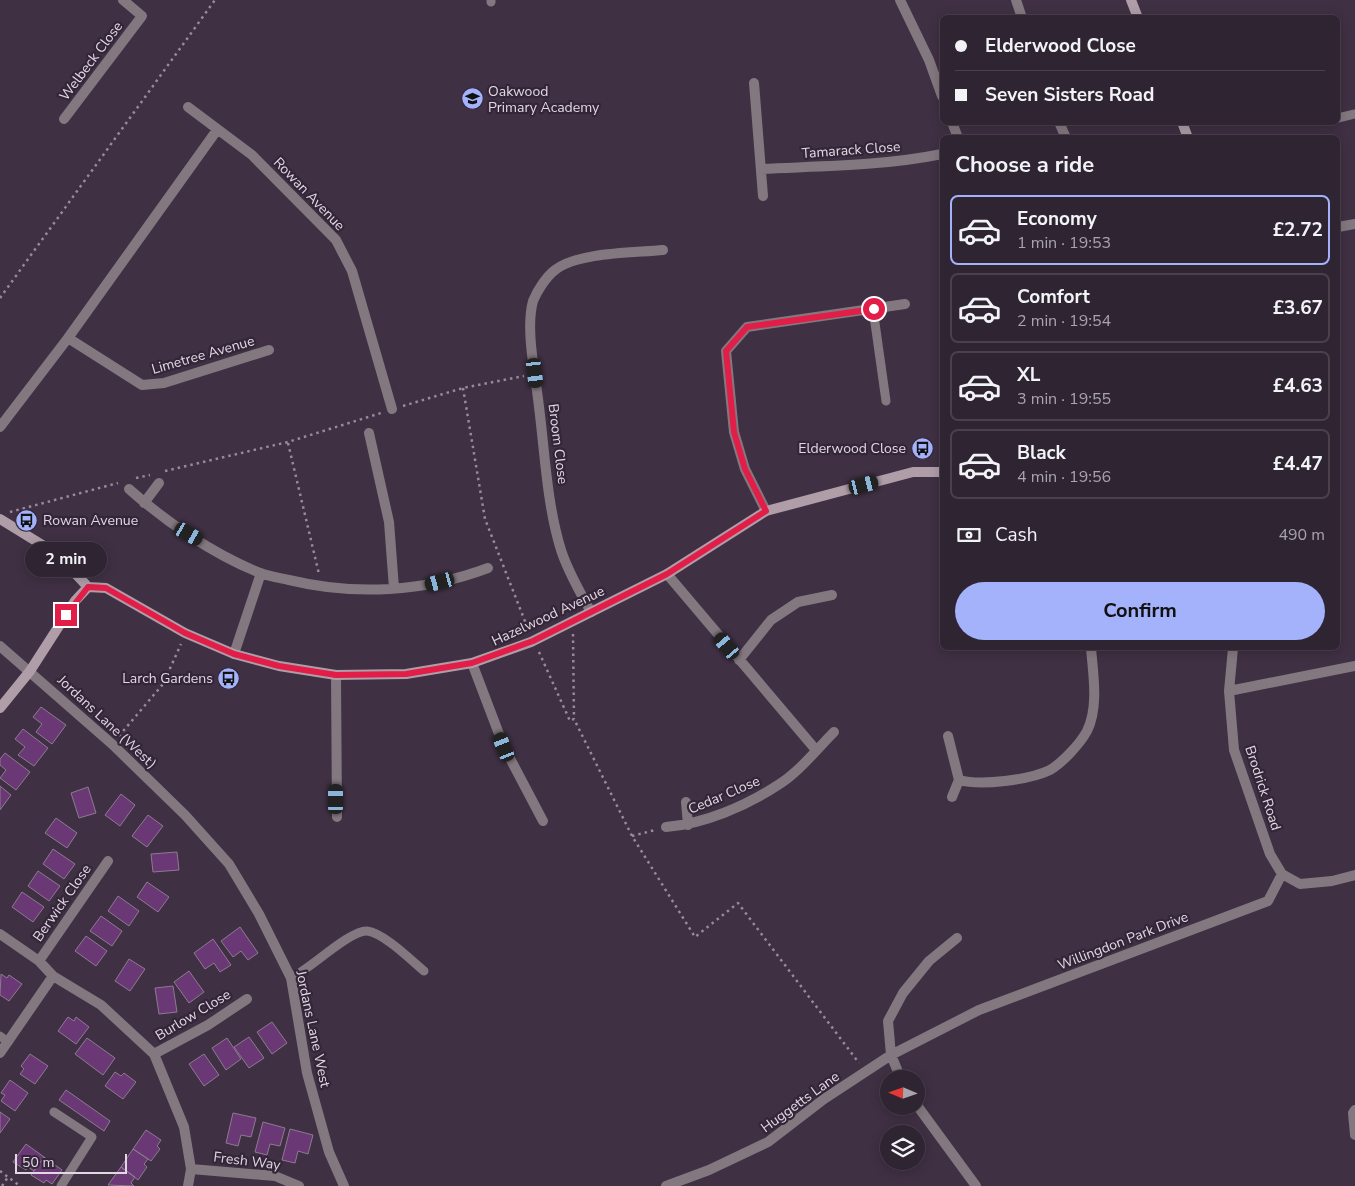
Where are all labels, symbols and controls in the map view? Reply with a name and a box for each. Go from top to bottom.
street label: Welbeck Close [55,18,127,104]
text: Elderwood Close [985,33,1136,59]
place label: Oakwood Primary Academy [488,82,600,117]
text: Seven Sisters Road [985,82,1154,108]
school or university icon: Oakwood Primary Academy [460,87,484,111]
street label: Tamarack Close [801,137,901,163]
text: Choose a ride [955,150,1094,180]
street label: Rowan Avenue [269,153,349,235]
text: Economy [1017,206,1097,232]
icon: car [957,208,1002,253]
text: £2.72 [1273,217,1323,243]
text: 1 min · 19:53 [1017,232,1111,254]
text: Comfort [1017,284,1090,310]
icon: car [957,286,1002,331]
text: £3.67 [1273,295,1323,321]
route start [863,298,885,320]
text: 2 min · 19:54 [1017,310,1111,332]
street label: Limetree Avenue [149,331,257,379]
car [525,357,544,389]
text: XL [1017,362,1040,388]
icon: car [957,364,1002,409]
text: £4.63 [1273,373,1323,399]
text: 3 min · 19:55 [1017,388,1111,410]
street label: Broom Close [544,403,572,485]
bus stop icon: Elderwood Close [910,436,934,460]
place label: Elderwood Close [798,439,906,458]
text: Black [1017,440,1066,466]
icon: car [957,442,1002,487]
text: £4.47 [1273,451,1323,477]
text: 4 min · 19:56 [1017,466,1111,488]
car [847,474,880,496]
bus stop icon: Rowan Avenue [15,508,39,532]
place label: Rowan Avenue [43,511,138,530]
car [172,520,205,548]
icon: cash [955,521,983,549]
text: Cash [995,522,1037,548]
text: 490 m [1278,524,1325,546]
callout: 2 min [25,542,107,578]
text: 2 min [45,548,87,570]
car [423,571,456,593]
street label: Hazelwood Avenue [488,582,608,650]
button: Confirm [955,582,1325,640]
route end [55,604,77,626]
car [711,630,742,662]
bus stop icon: Larch Gardens [217,666,241,690]
place label: Larch Gardens [122,669,213,688]
street label: Jordans Lane (West) [53,670,161,773]
car [491,730,516,764]
street label: Brodrick Road [1240,743,1286,833]
street label: Cedar Close [685,771,763,819]
car [328,784,343,814]
street label: Berwick Close [28,861,96,945]
street label: Willingdon Park Drive [1055,907,1191,975]
street label: Jordans Lane West [291,968,335,1089]
street label: Burlow Close [152,985,234,1045]
street label: Huggetts Lane [757,1067,843,1137]
north arrow [880,1070,925,1115]
map controls [880,1070,925,1170]
button: layers [880,1125,925,1170]
street label: Fresh Way [212,1147,282,1175]
scale bar [15,1151,128,1174]
text: 50 m [22,1153,54,1172]

